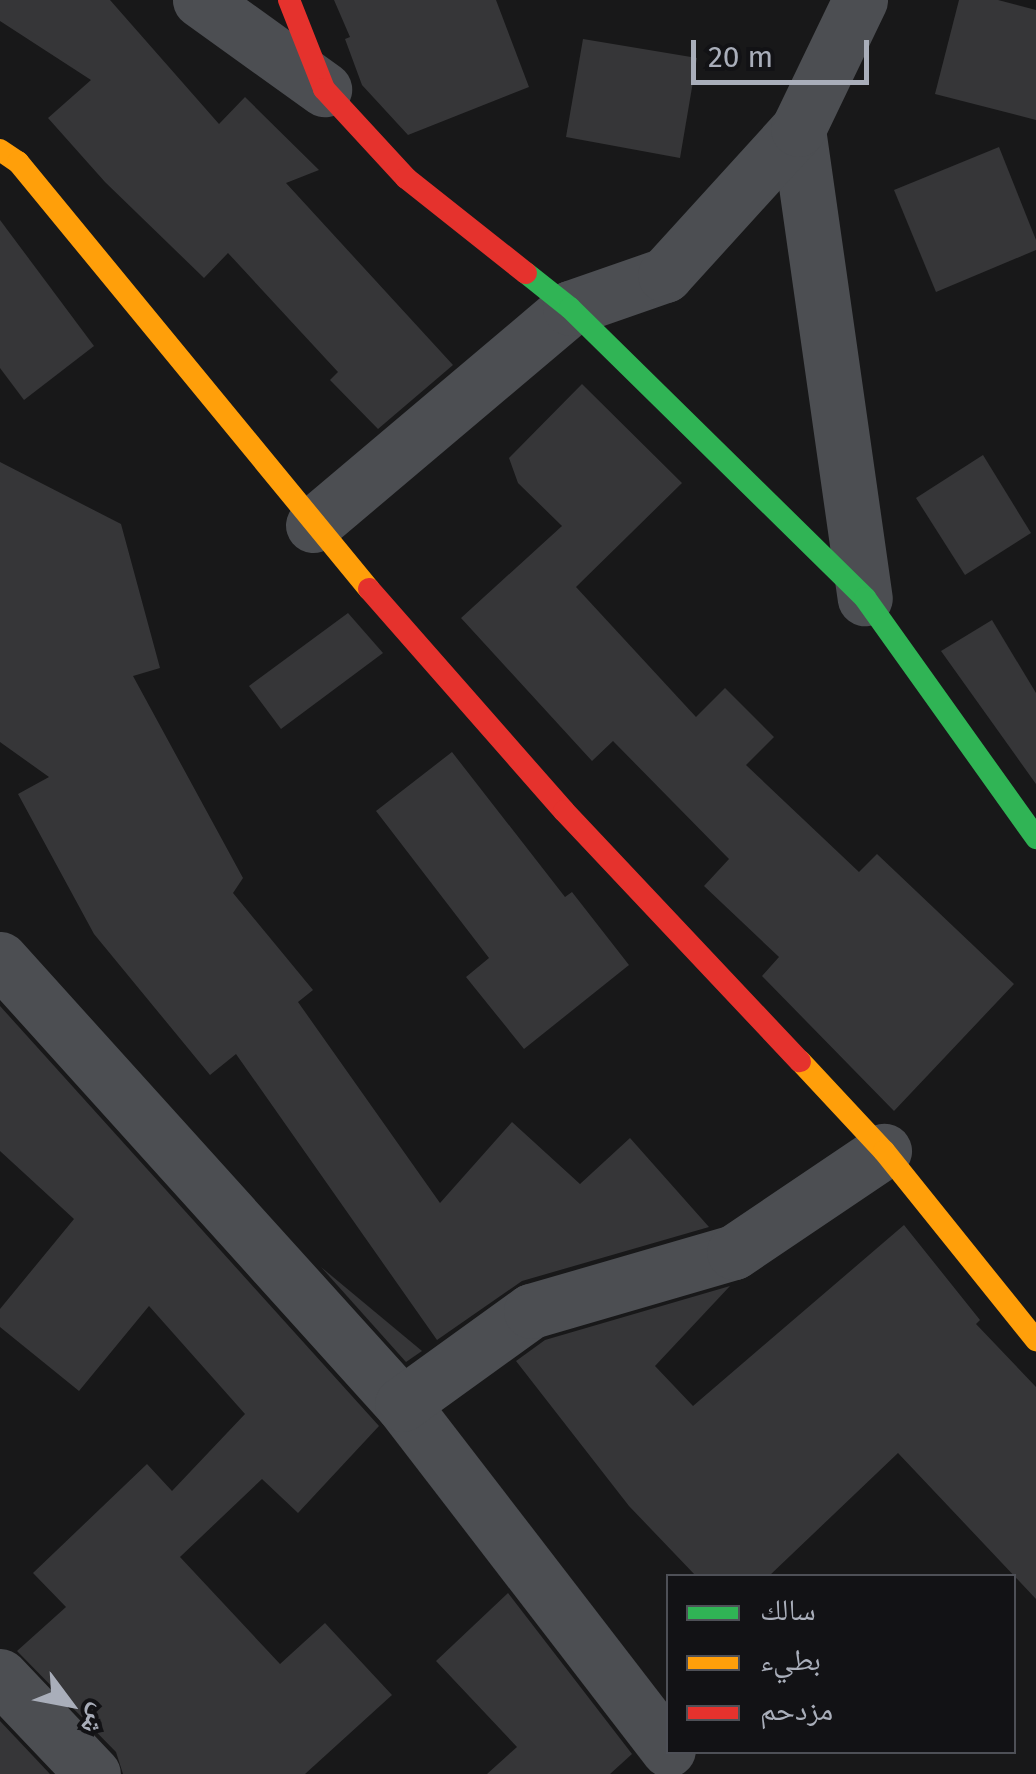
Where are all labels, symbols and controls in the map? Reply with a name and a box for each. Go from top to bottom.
scale bar [696,20,874,82]
text: 20 m [708,39,773,75]
legend [666,1574,1016,1754]
text: سالك [760,1592,816,1628]
text: بطيء [760,1642,821,1678]
north arrow [20,1654,120,1754]
text: مزدحم [760,1692,833,1728]
text: ش [74,1699,118,1742]

